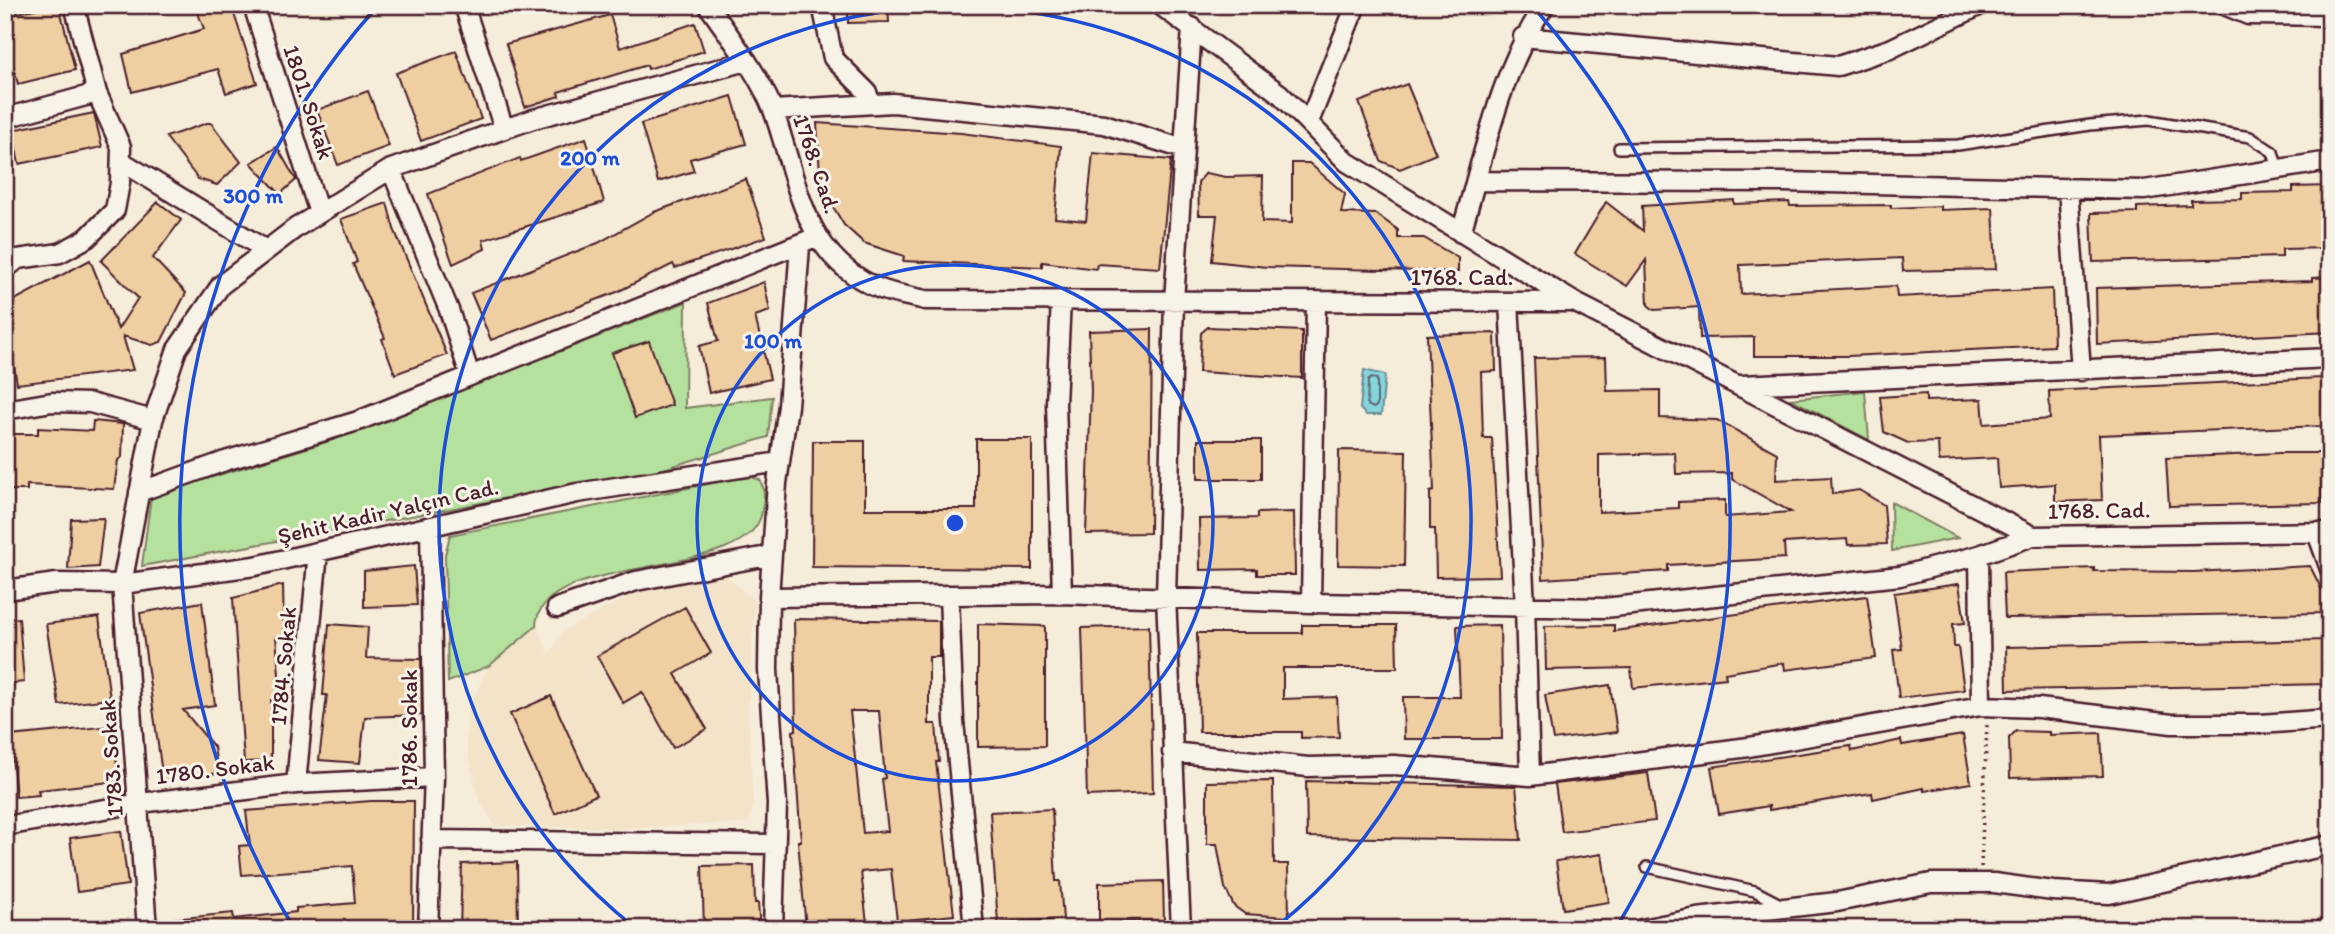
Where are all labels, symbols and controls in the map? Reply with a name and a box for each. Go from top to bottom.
street label: 1801. Sokak [277,41,341,163]
street label: 1768. Cad. [787,111,847,217]
text: 200 m [560,145,620,170]
text: 300 m [223,183,283,208]
street label: 1768. Cad. [1411,263,1513,291]
text: 100 m [744,328,802,353]
street label: Şehit Kadir Yalçın Cad. [275,472,501,550]
street label: 1768. Cad. [2047,495,2151,525]
centre of rings [943,511,967,535]
street label: 1784. Sokak [264,605,302,726]
street label: 1786. Sokak [395,669,423,787]
street label: 1783. Sokak [93,698,129,818]
street label: 1780. Sokak [154,748,276,790]

